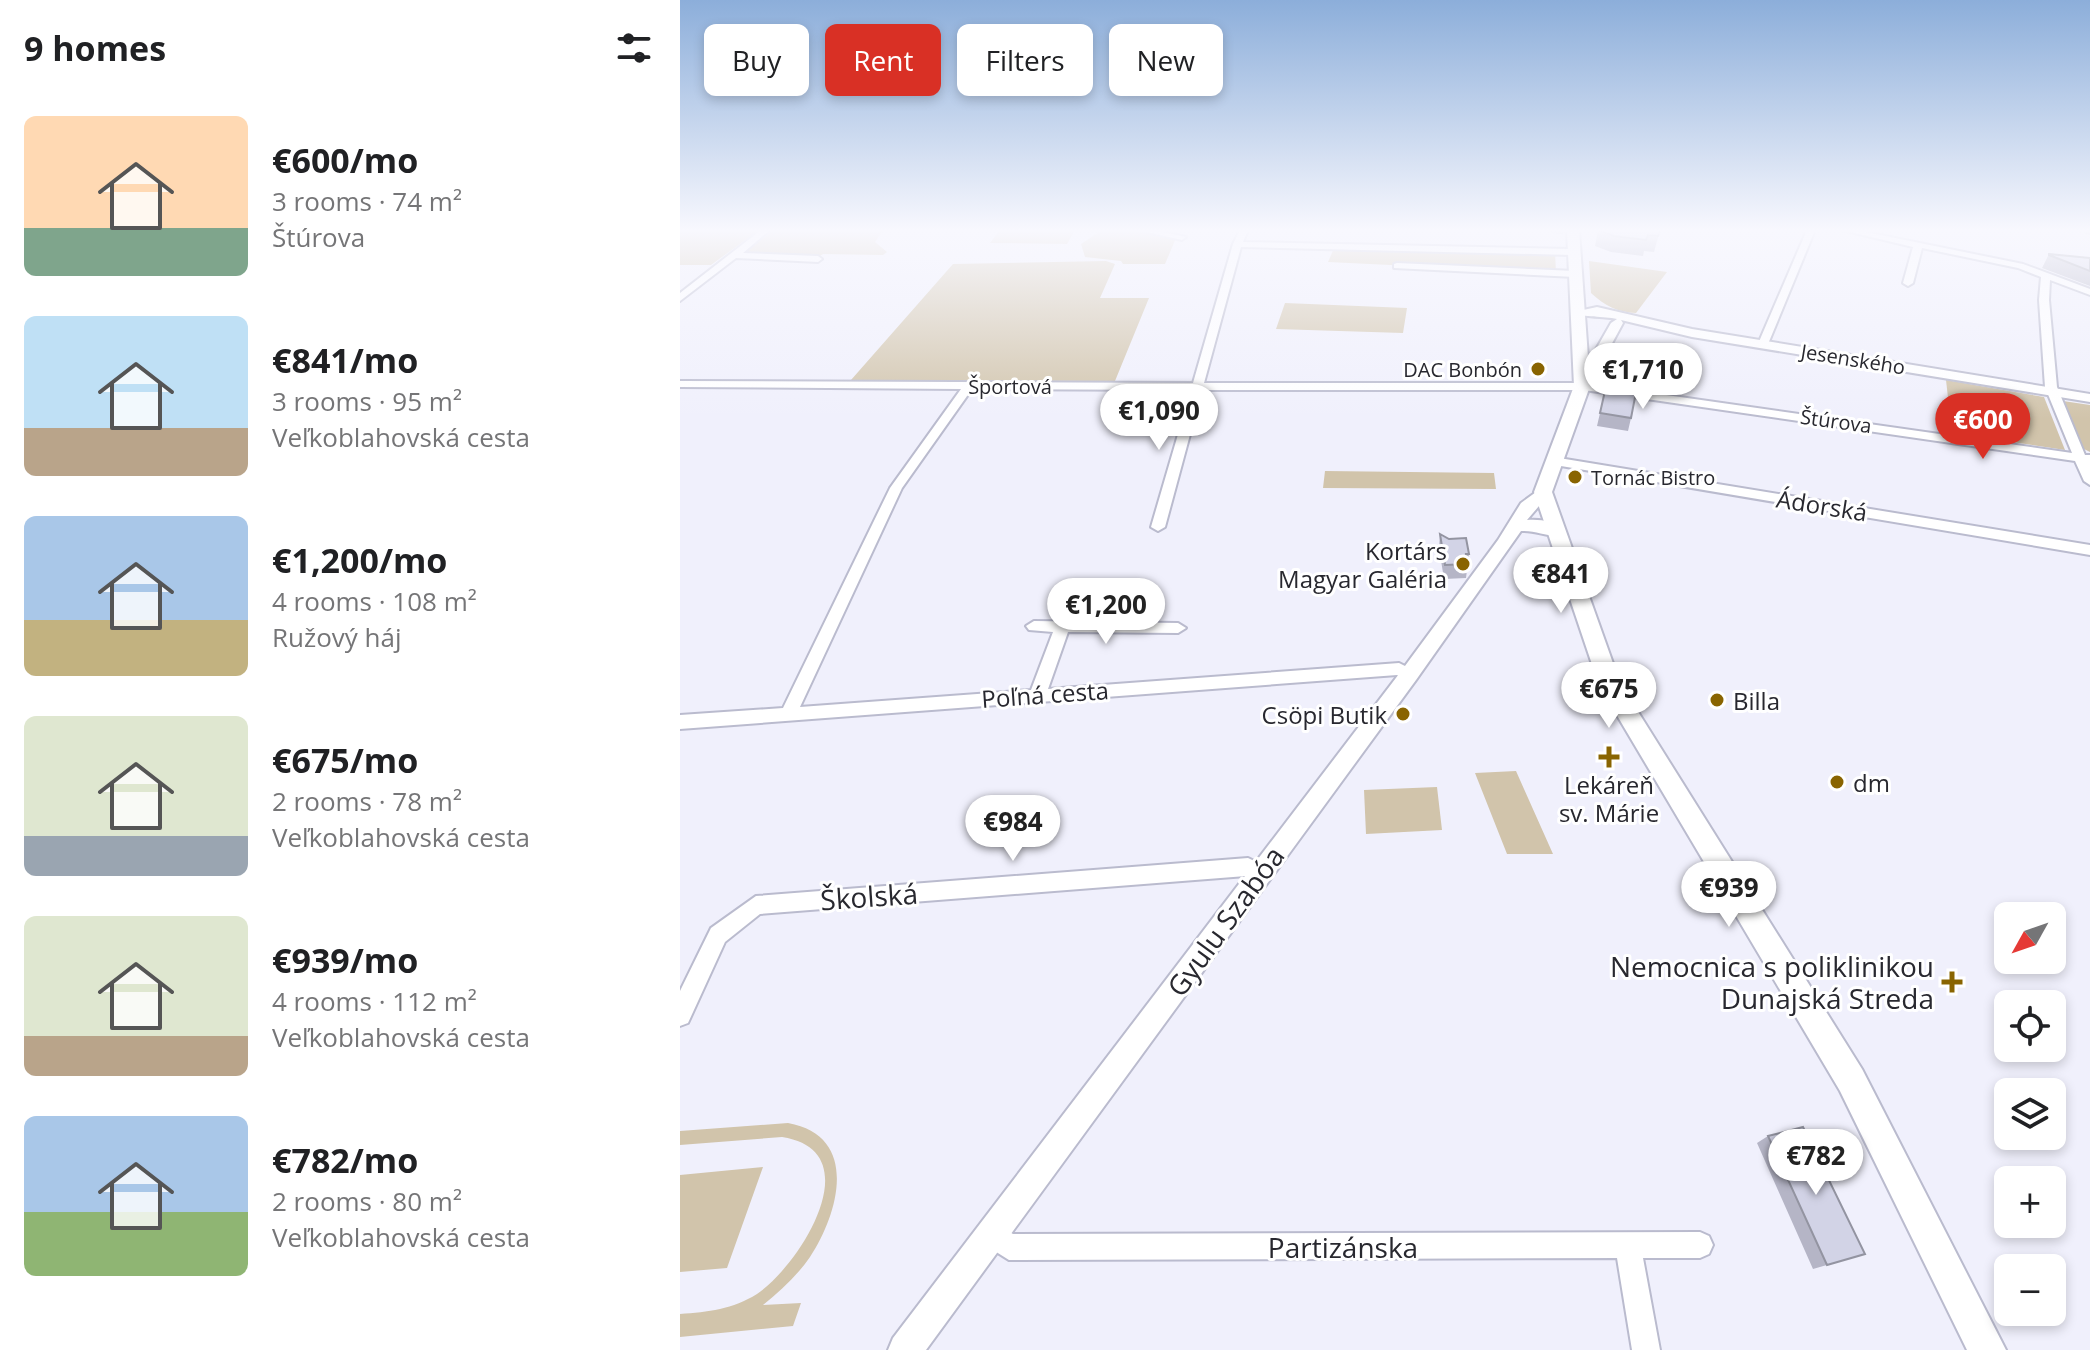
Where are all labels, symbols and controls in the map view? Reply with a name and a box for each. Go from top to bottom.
chip: Buy [704,24,809,96]
chip: Rent [825,24,941,96]
chip: Filters [957,24,1093,96]
chip: New [1109,24,1223,96]
text: 9 homes [24,25,166,71]
icon: filters [612,26,656,70]
text: €600/mo [272,137,418,183]
icon: home [88,148,184,244]
text: 3 rooms · 74 m² [272,183,462,219]
text: Štúrova [272,219,365,255]
text: €841/mo [272,337,418,383]
street label: Jesenského [1797,337,1907,381]
pin: €1,710 [1578,343,1708,411]
icon: home [88,348,184,444]
text: €1,710 [1602,351,1684,387]
place label: DAC Bonbón [1403,356,1522,383]
marker: DAC Bonbón [1529,360,1547,378]
street label: Športová [968,373,1052,400]
text: 3 rooms · 95 m² [272,383,462,419]
pin: €1,090 [1094,384,1224,452]
text: €1,090 [1118,392,1200,428]
pin: €600 [1936,393,2030,461]
text: €600 [1953,401,2013,437]
street label: Štúrova [1799,403,1873,439]
text: Veľkoblahovská cesta [272,419,530,455]
place label: Tornác Bistro [1591,464,1715,491]
marker: Tornác Bistro [1566,468,1584,486]
street label: Ádorská [1774,482,1870,528]
place label: Kortárs Magyar Galéria [1278,534,1447,595]
text: €1,200/mo [272,537,447,583]
pin: €841 [1514,547,1608,615]
icon: home [88,548,184,644]
marker: Kortárs Magyar Galéria [1454,555,1472,573]
text: €841 [1531,555,1591,591]
pin: €1,200 [1041,578,1171,646]
text: 4 rooms · 108 m² [272,583,477,619]
text: €1,200 [1065,586,1147,622]
text: Ružový háj [272,619,402,655]
pin: €675 [1562,662,1656,730]
text: €675 [1579,670,1639,706]
street label: Poľná cesta [980,673,1110,715]
place label: Billa [1733,684,1780,717]
marker: Billa [1708,691,1726,709]
place label: Csöpi Butik [1262,698,1387,731]
marker: Csöpi Butik [1394,705,1412,723]
text: €675/mo [272,737,418,783]
icon: home [88,748,184,844]
marker: Lekáreň sv. Márie [1600,748,1618,766]
place label: dm [1853,766,1890,799]
place label: Lekáreň sv. Márie [1559,768,1659,829]
marker: dm [1828,773,1846,791]
text: 2 rooms · 78 m² [272,783,462,819]
pin: €984 [966,795,1060,863]
text: €984 [983,803,1043,839]
text: Veľkoblahovská cesta [272,819,530,855]
street label: Gyulu Szabóa [1158,838,1292,1004]
pin: €939 [1682,861,1776,929]
text: €939 [1699,869,1759,905]
street label: Školská [819,874,919,918]
north arrow [1994,902,2066,974]
map controls [1994,902,2066,1326]
text: €939/mo [272,937,418,983]
place label: Nemocnica s poliklinikou Dunajská Streda [1610,947,1934,1017]
icon: home [88,948,184,1044]
marker: Nemocnica s poliklinikou Dunajská Streda [1941,971,1963,993]
text: 4 rooms · 112 m² [272,983,477,1019]
button: locate [1994,990,2066,1062]
text: Veľkoblahovská cesta [272,1019,530,1055]
button: layers [1994,1078,2066,1150]
pin: €782 [1769,1129,1863,1197]
text: €782/mo [272,1137,418,1183]
text: €782 [1786,1137,1846,1173]
icon: home [88,1148,184,1244]
button: + [1994,1166,2066,1238]
text: 2 rooms · 80 m² [272,1183,462,1219]
text: Veľkoblahovská cesta [272,1219,530,1255]
street label: Partizánska [1268,1228,1418,1266]
button: − [1994,1254,2066,1326]

